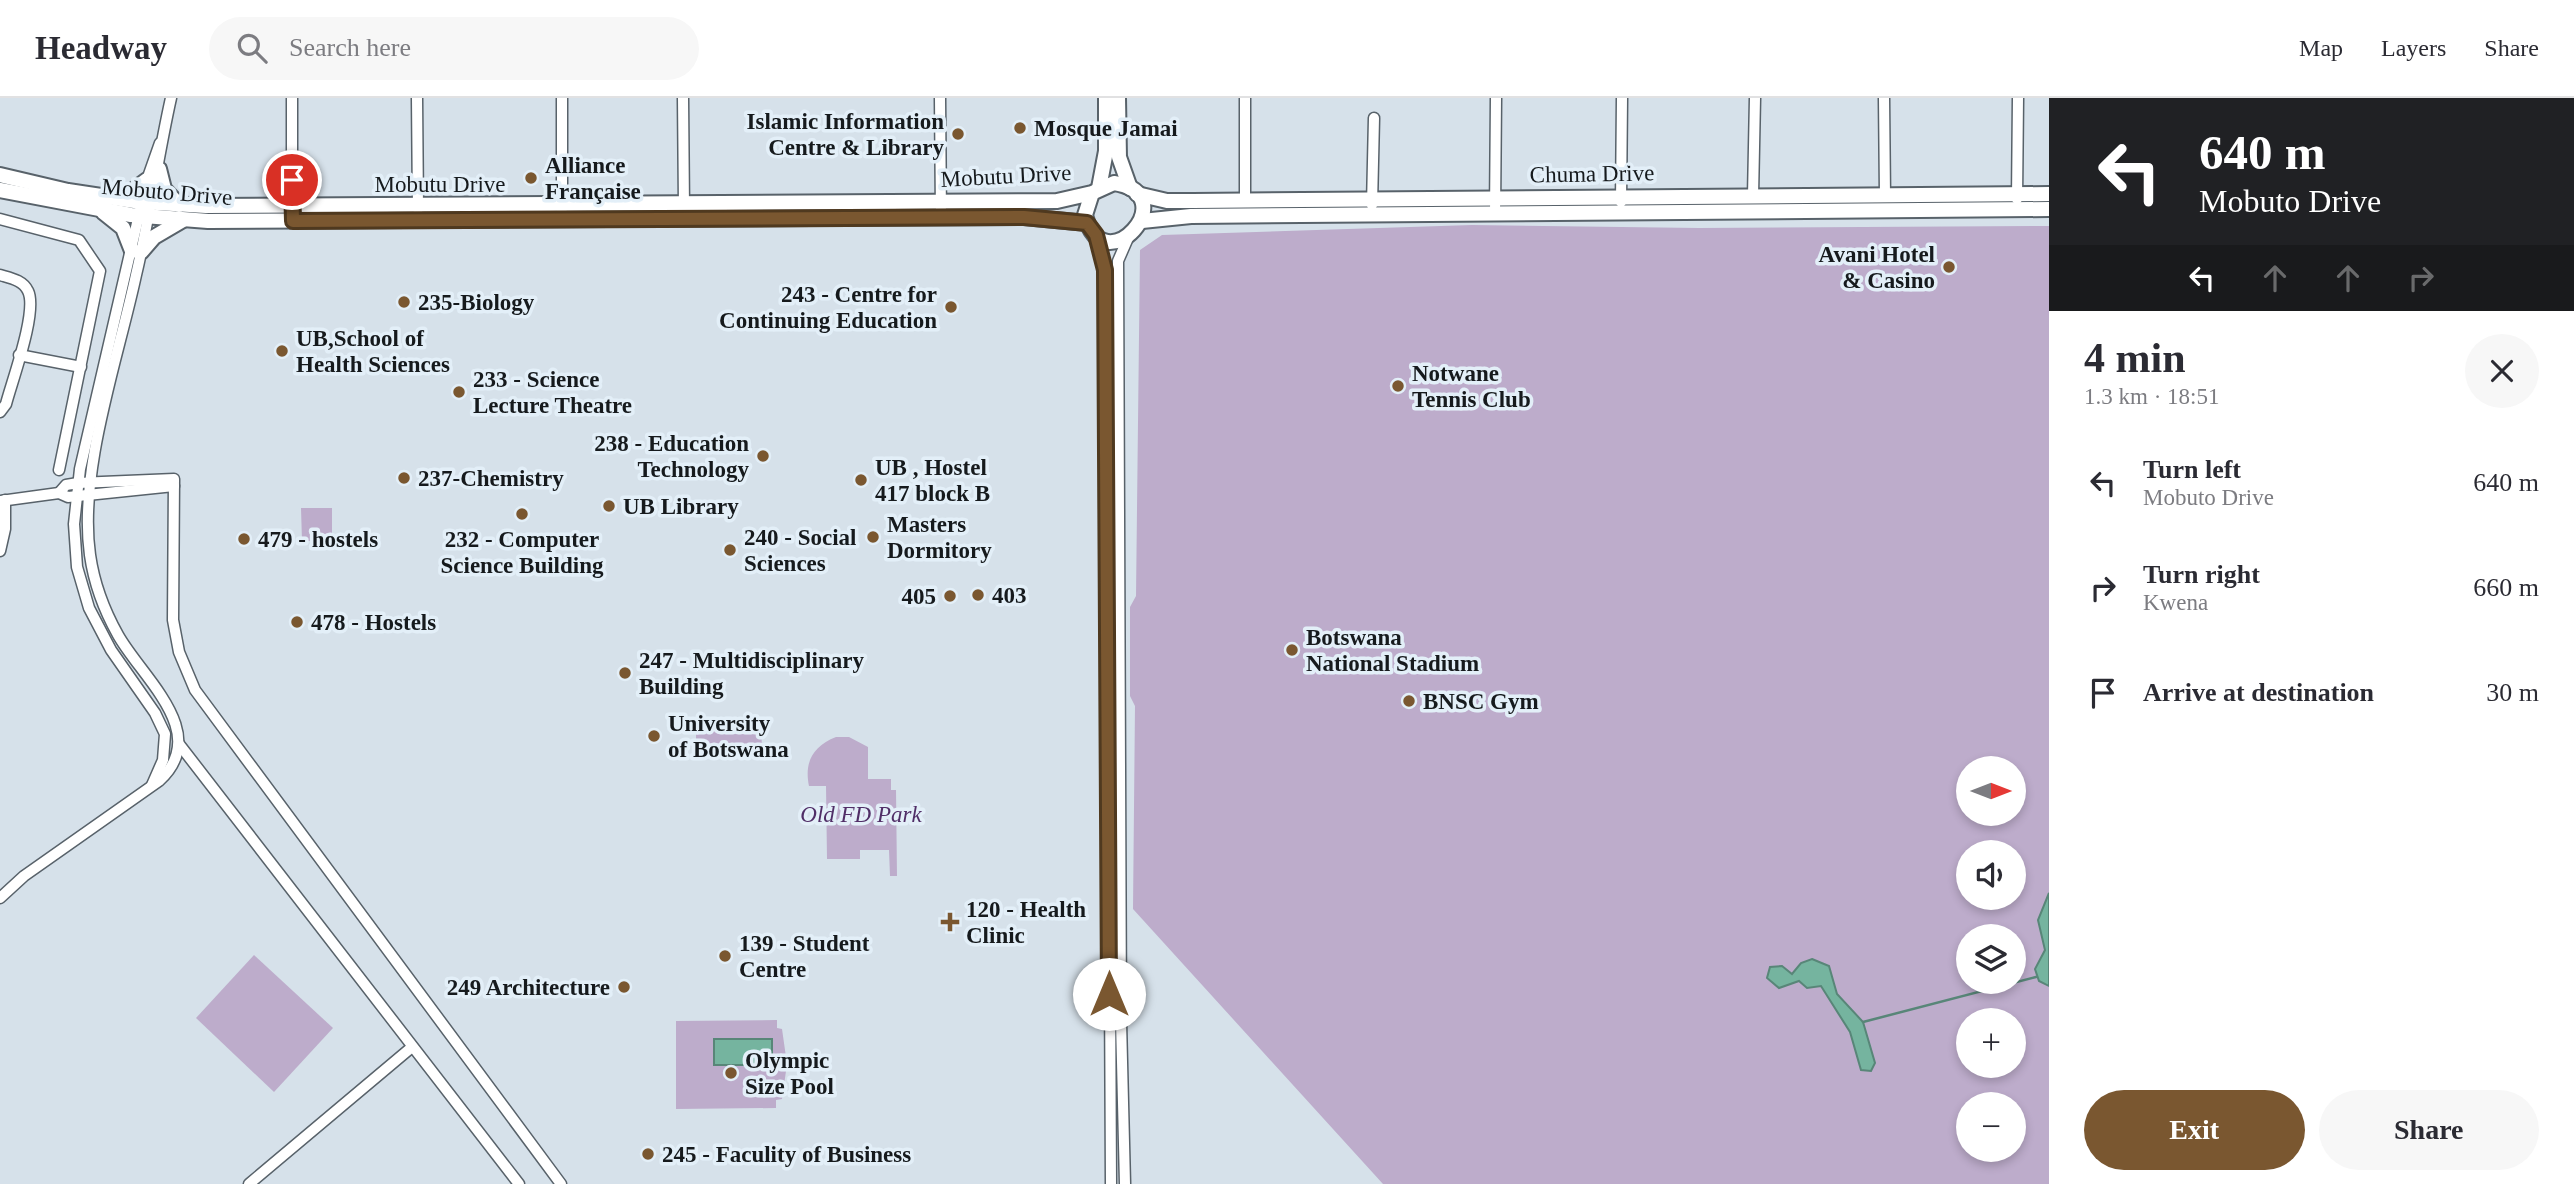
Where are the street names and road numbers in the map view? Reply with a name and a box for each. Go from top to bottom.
street label: Mobutu Drive [940,160,1072,192]
street label: Chuma Drive [1530,160,1654,188]
street label: Mobutu Drive [375,172,505,197]
street label: Mobuto Drive [101,174,233,210]

